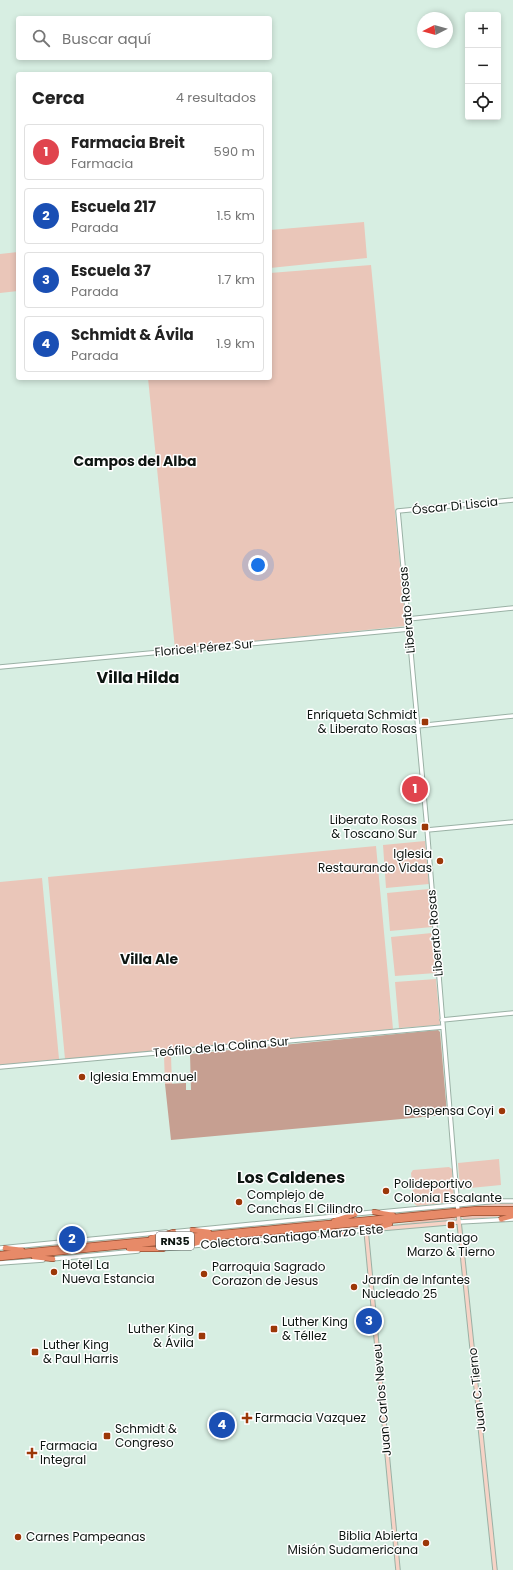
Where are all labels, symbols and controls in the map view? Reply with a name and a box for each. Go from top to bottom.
north arrow [417,12,453,48]
map controls [465,12,501,120]
button: + [465,12,501,48]
search box [16,16,272,60]
icon: search [30,27,52,49]
text: Buscar aquí [62,28,151,49]
button: − [465,48,501,84]
button: locate [465,84,501,120]
text: Cerca [32,86,85,110]
text: 4 resultados [176,88,256,107]
text: Farmacia Breit [71,132,185,153]
text: 1 [44,142,48,161]
text: 590 m [214,142,255,161]
text: Farmacia [71,154,133,173]
text: Escuela 217 [71,196,156,217]
text: 2 [42,206,50,225]
text: 1.5 km [216,206,255,225]
text: Parada [71,218,119,237]
text: Escuela 37 [71,260,151,281]
text: 3 [42,270,50,289]
text: 1.7 km [217,270,255,289]
text: Parada [71,282,119,301]
text: Schmidt & Ávila [71,324,194,345]
text: 4 [42,334,50,353]
text: 1.9 km [216,334,255,353]
text: Parada [71,346,119,365]
district label: Campos del Alba [74,451,196,471]
street label: Óscar Di Liscia [411,493,499,518]
your location [248,555,268,575]
street label: Liberato Rosas [394,566,419,654]
street label: Floricel Pérez Sur [154,635,255,660]
district label: Villa Hilda [97,666,179,689]
place label: Enriqueta Schmidt & Liberato Rosas [307,706,417,737]
marker: Enriqueta Schmidt & Liberato Rosas [420,717,430,727]
pin: 1 [402,774,428,804]
place label: Liberato Rosas & Toscano Sur [330,811,418,842]
marker: Liberato Rosas & Toscano Sur [420,822,430,832]
place label: Iglesia Restaurando Vidas [318,845,432,876]
marker: Iglesia Restaurando Vidas [435,856,445,866]
street label: Liberato Rosas [422,889,447,977]
district label: Villa Ale [120,949,178,969]
street label: Teófilo de la Colina Sur [152,1032,290,1061]
place label: Iglesia Emmanuel [90,1068,197,1085]
marker: Iglesia Emmanuel [77,1072,87,1082]
place label: Despensa Coyi [404,1102,494,1119]
marker: Despensa Coyi [497,1106,507,1116]
district label: Los Caldenes [237,1166,345,1189]
place label: Polideportivo Colonia Escalante [394,1175,502,1206]
place label: Complejo de Canchas El Cilindro [247,1186,363,1217]
marker: Polideportivo Colonia Escalante [381,1186,391,1196]
marker: Complejo de Canchas El Cilindro [234,1197,244,1207]
street label: Colectora Santiago Marzo Este [200,1220,384,1253]
marker: Santiago Marzo & Tierno [446,1220,456,1230]
pin: 2 [59,1224,85,1254]
place label: Santiago Marzo & Tierno [407,1229,495,1260]
road number: RN35 [156,1232,194,1250]
place label: Hotel La Nueva Estancia [62,1256,155,1287]
place label: Parroquia Sagrado Corazon de Jesus [212,1258,326,1289]
marker: Hotel La Nueva Estancia [49,1267,59,1277]
marker: Parroquia Sagrado Corazon de Jesus [199,1269,209,1279]
place label: Jardín de Infantes Nucleado 25 [362,1271,470,1302]
marker: Jardín de Infantes Nucleado 25 [349,1282,359,1292]
pin: 3 [356,1306,382,1336]
place label: Luther King & Téllez [282,1313,348,1344]
place label: Luther King & Ávila [128,1320,194,1351]
marker: Luther King & Téllez [269,1324,279,1334]
marker: Luther King & Ávila [197,1331,207,1341]
place label: Luther King & Paul Harris [43,1336,119,1367]
street label: Juan Carlos Neveu [368,1343,395,1457]
marker: Luther King & Paul Harris [30,1347,40,1357]
street label: Juan C. Tierno [464,1347,489,1433]
place label: Farmacia Vazquez [255,1409,366,1426]
pin: 4 [209,1410,235,1440]
marker: Farmacia Vazquez [242,1413,252,1423]
place label: Schmidt & Congreso [115,1420,177,1451]
marker: Schmidt & Congreso [102,1431,112,1441]
place label: Farmacia Integral [40,1437,97,1468]
marker: Farmacia Integral [27,1448,37,1458]
place label: Biblia Abierta Misión Sudamericana [288,1527,418,1558]
place label: Carnes Pampeanas [26,1528,146,1545]
marker: Carnes Pampeanas [13,1532,23,1542]
marker: Biblia Abierta Misión Sudamericana [421,1538,431,1548]

